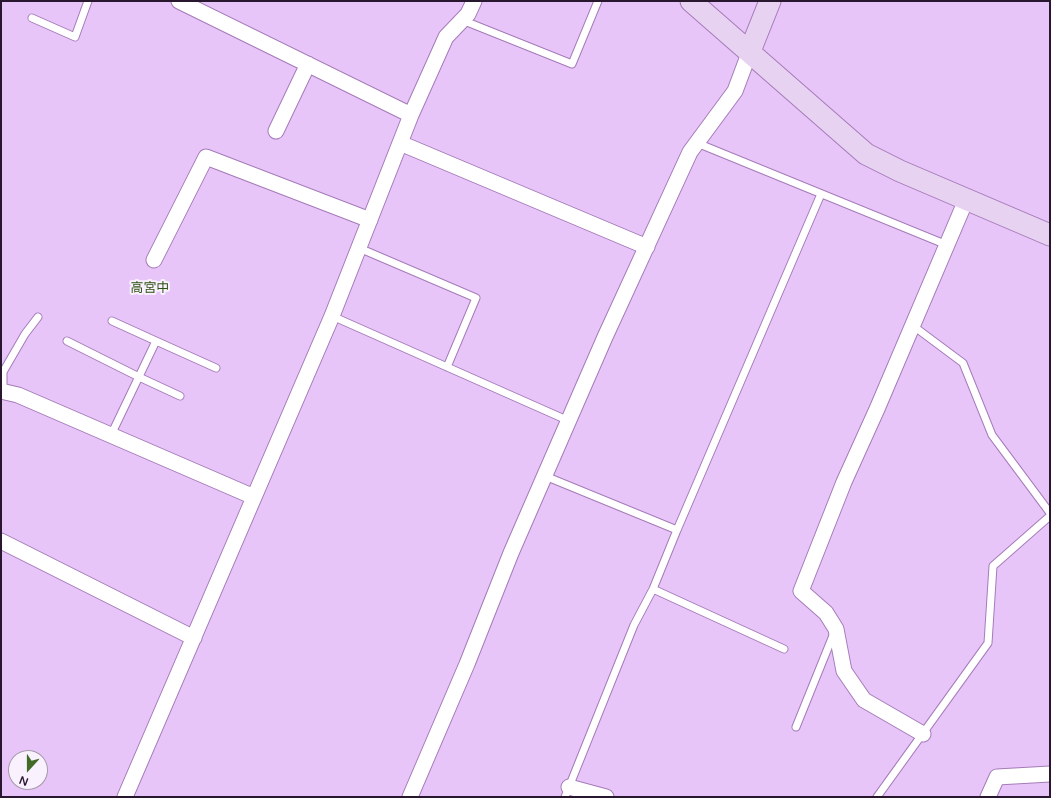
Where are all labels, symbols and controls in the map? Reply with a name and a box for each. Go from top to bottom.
district label: 高宮中 [131,281,169,297]
north arrow [8,750,48,790]
text: N [17,773,30,788]

